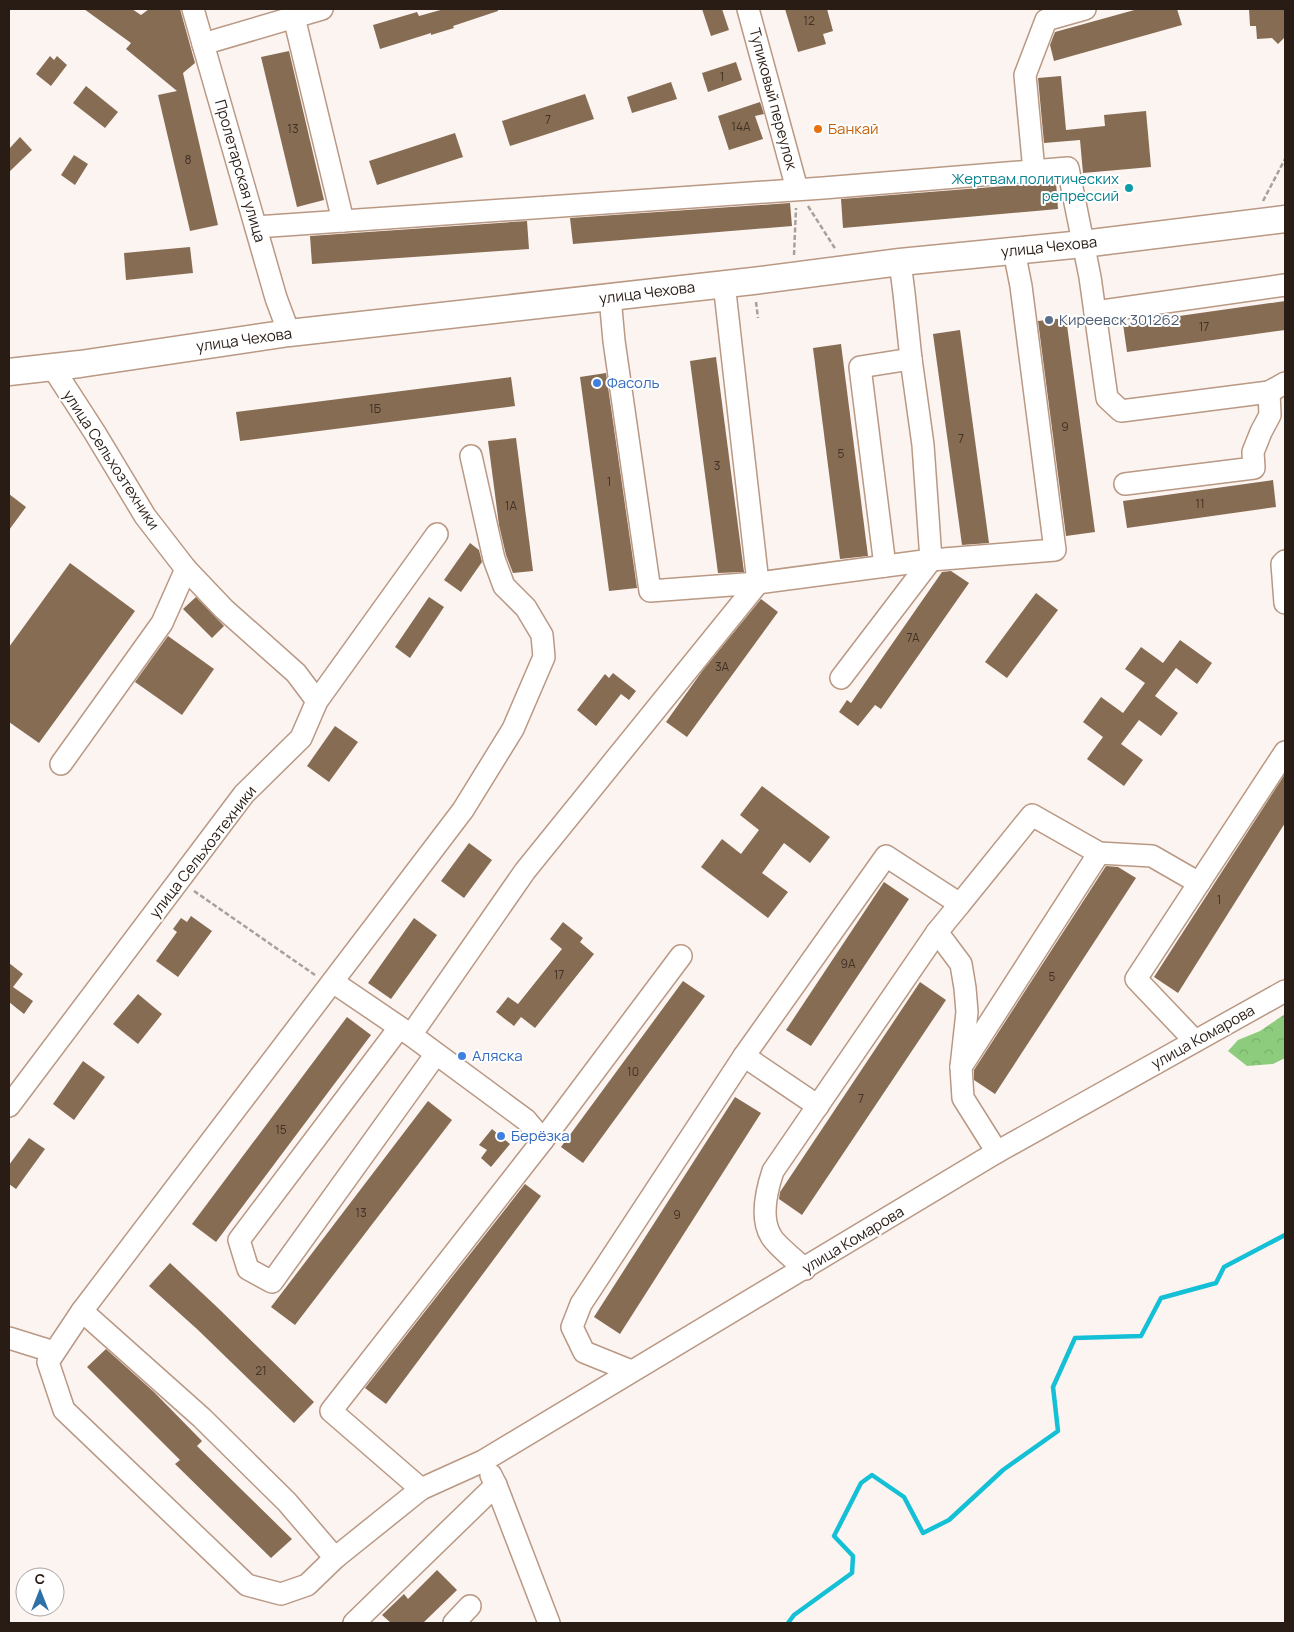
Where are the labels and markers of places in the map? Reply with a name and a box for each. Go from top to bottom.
place label: Банкай [828,118,879,139]
marker: Банкай [812,123,824,135]
place label: Жертвам политических репрессий [951,168,1119,206]
marker: Жертвам политических репрессий [1123,182,1135,194]
place label: Киреевск 301262 [1059,309,1179,330]
marker: Киреевск 301262 [1043,314,1055,326]
place label: Фасоль [607,372,660,393]
marker: Фасоль [591,377,603,389]
place label: Аляска [472,1045,523,1066]
marker: Аляска [456,1050,468,1062]
place label: Берёзка [511,1125,570,1146]
marker: Берёзка [495,1130,507,1142]

